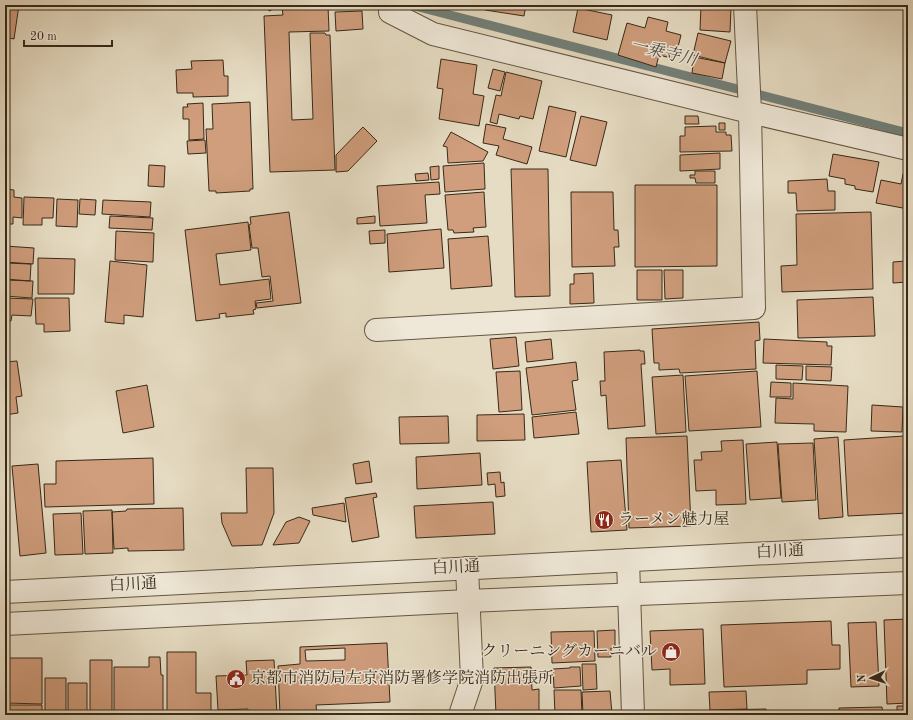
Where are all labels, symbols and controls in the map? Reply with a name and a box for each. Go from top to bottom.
scale bar [24,22,112,48]
text: 20 m [30,31,57,43]
water label: 一乗寺川 [628,35,700,70]
restaurant icon: ラーメン魅力屋 [593,509,615,531]
place label: ラーメン魅力屋 [618,510,729,528]
street label: 白川通 [756,541,804,561]
street label: 白川通 [432,557,480,577]
street label: 白川通 [109,574,157,594]
shop icon: クリーニングカーニバル [660,641,682,663]
place label: クリーニングカーニバル [481,643,657,660]
north arrow [851,658,891,698]
public building icon: 京都市消防局左京消防署修学院消防出張所 [225,668,247,690]
place label: 京都市消防局左京消防署修学院消防出張所 [250,669,554,687]
text: N [857,673,868,683]

